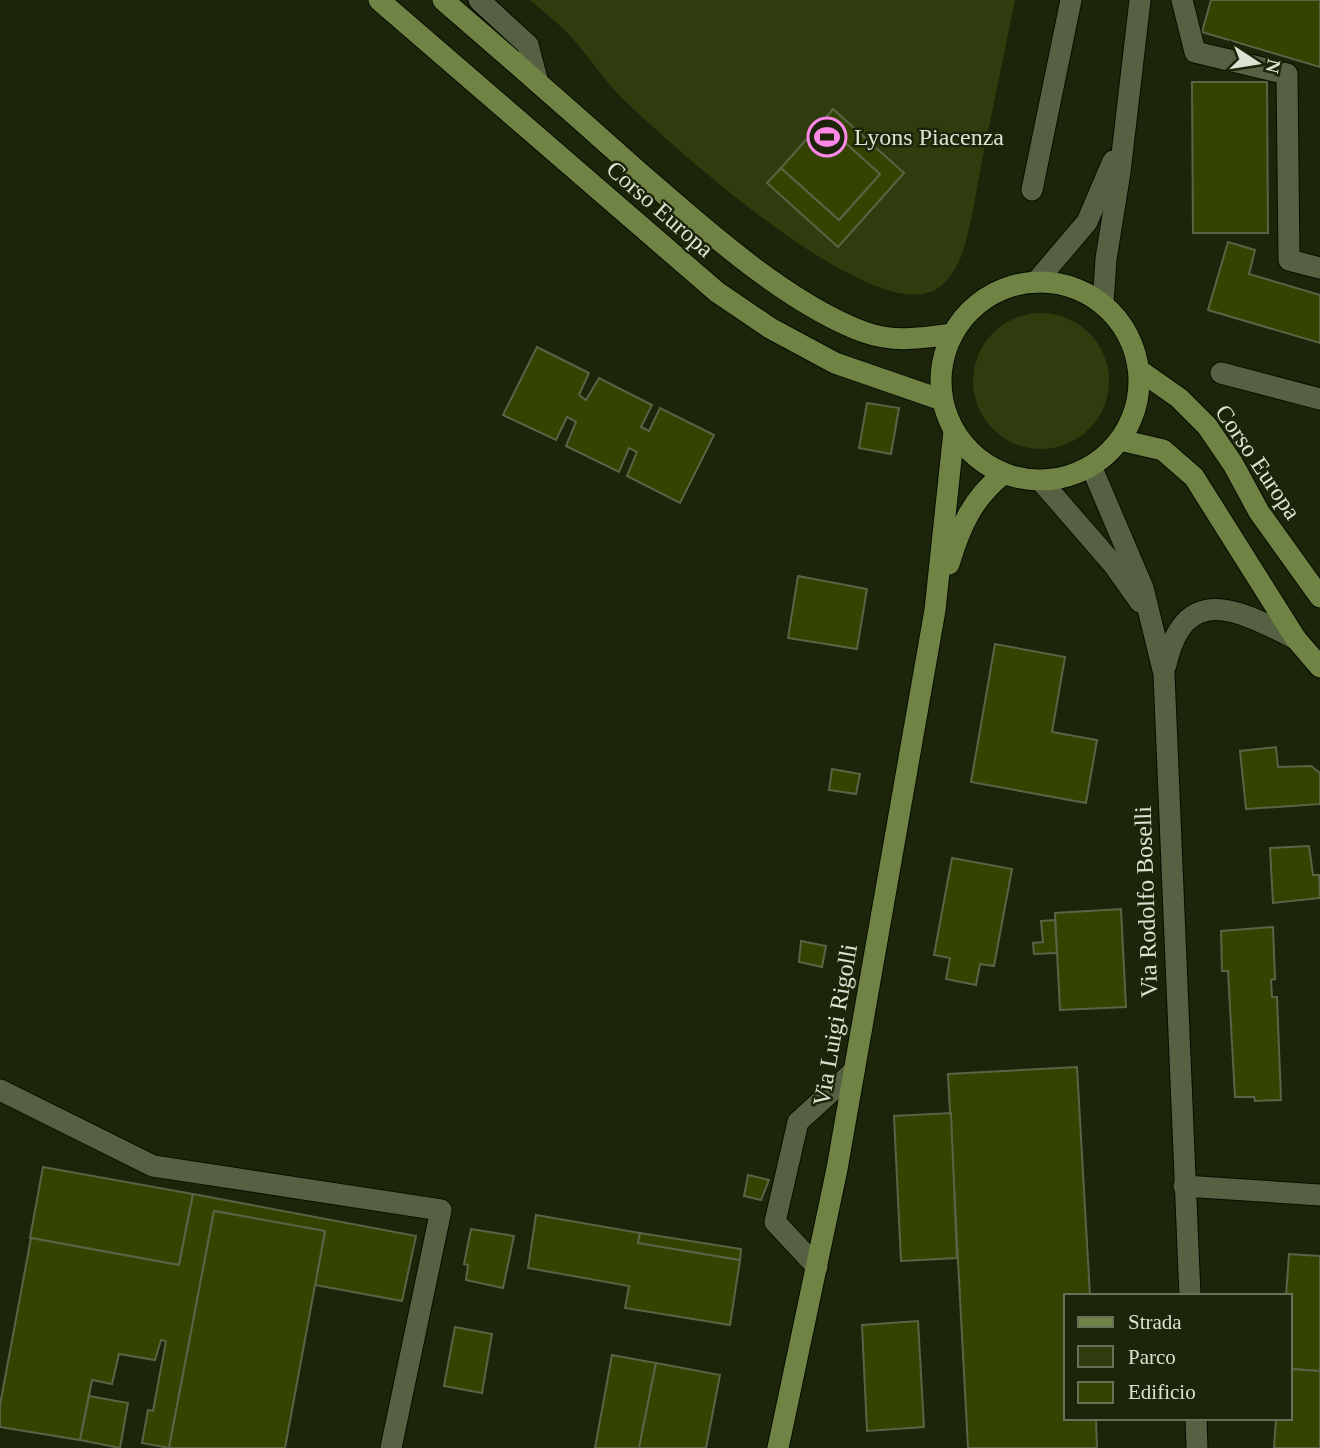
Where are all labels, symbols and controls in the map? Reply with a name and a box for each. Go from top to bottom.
north arrow [1222,28,1292,98]
text: N [1261,58,1285,76]
sports icon: Lyons Piacenza [806,116,848,158]
place label: Lyons Piacenza [854,124,1004,150]
street label: Corso Europa [601,156,719,263]
street label: Corso Europa [1210,400,1306,525]
street label: Via Rodolfo Boselli [1130,805,1162,998]
street label: Via Luigi Rigolli [808,942,862,1108]
legend [1064,1294,1292,1420]
text: Strada [1128,1310,1182,1334]
text: Parco [1128,1345,1176,1369]
text: Edificio [1128,1380,1196,1404]

